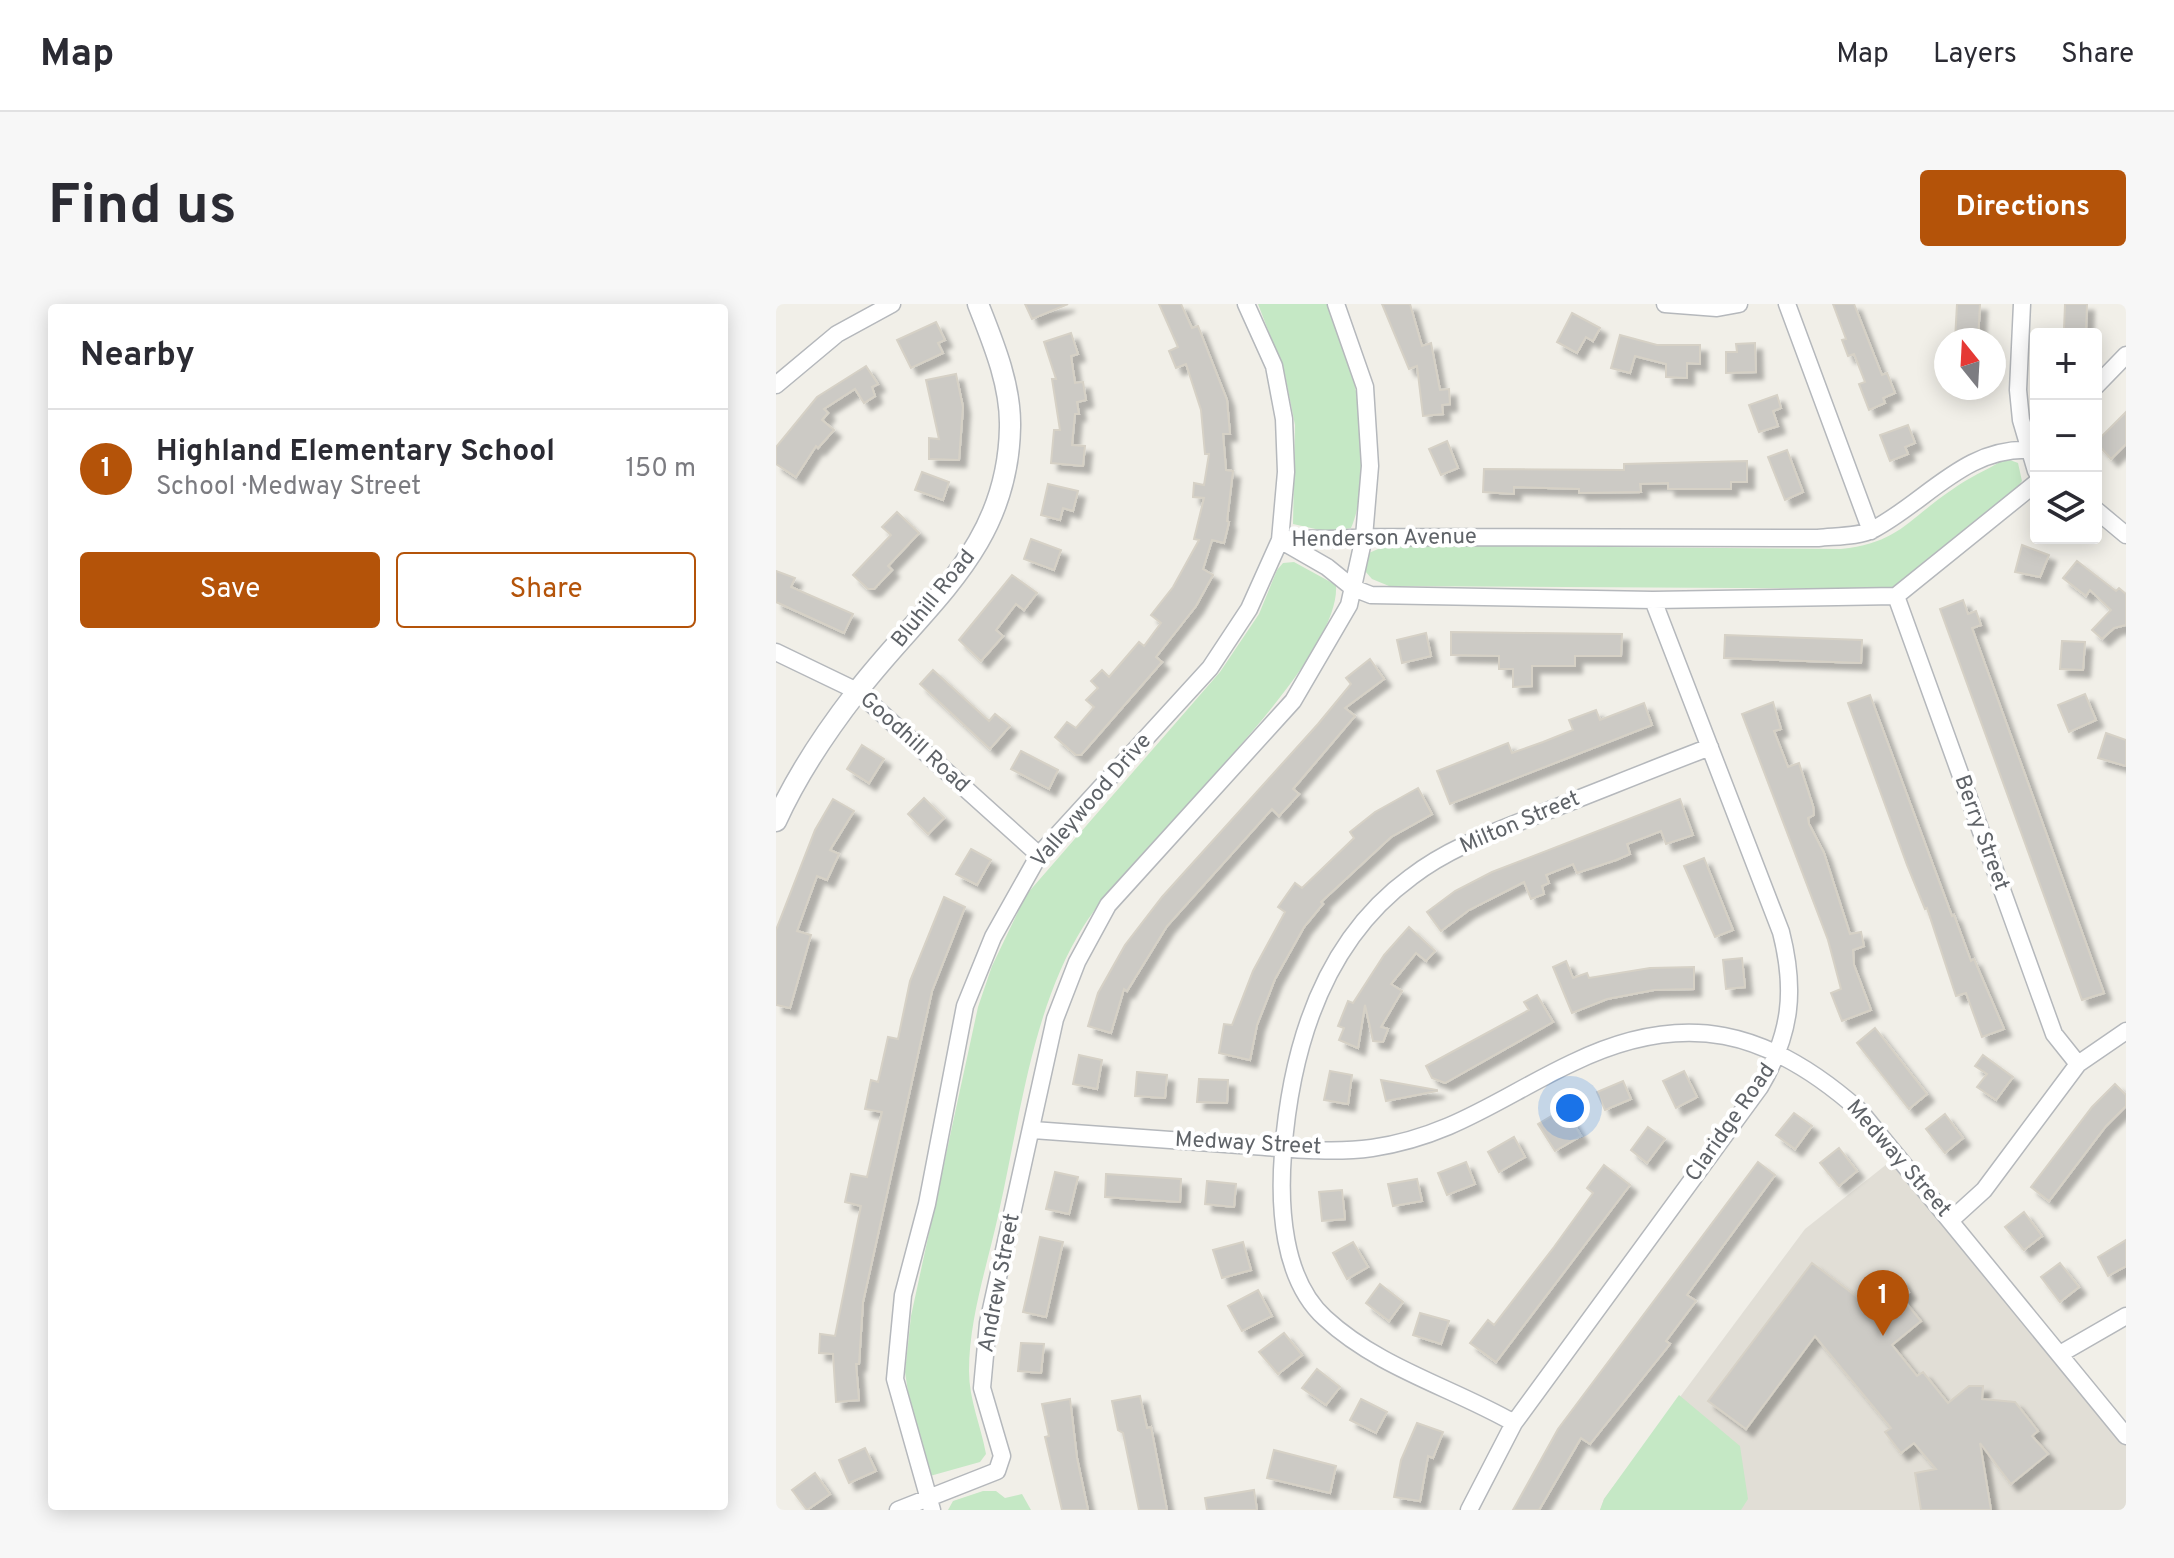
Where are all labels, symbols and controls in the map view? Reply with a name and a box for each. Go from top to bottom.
text: Map [40,31,114,80]
text: Map [1836,37,1889,73]
text: Layers [1933,37,2017,73]
text: Share [2061,37,2134,73]
button: Directions [1920,170,2126,246]
text: Find us [48,173,237,243]
north arrow [1934,328,2006,400]
map controls [2030,328,2102,544]
button: + [2030,328,2102,400]
text: Nearby [80,335,195,378]
button: − [2030,400,2102,472]
text: Highland Elementary School [156,434,555,471]
text: 1 [101,453,111,486]
text: 150 m [625,453,696,486]
text: School · Medway Street [156,471,421,504]
button: layers [2030,472,2102,544]
street label: Henderson Avenue [1291,524,1477,554]
street label: Bluhill Road [886,545,982,653]
button: Save [80,552,380,628]
button: Share [396,552,696,628]
street label: Goodhill Road [854,687,974,799]
street label: Valleywood Drive [1026,728,1158,874]
street label: Berry Street [1948,771,2014,895]
street label: Milton Street [1456,786,1584,860]
street label: Claridge Road [1680,1059,1782,1187]
your location [1550,1088,1590,1128]
street label: Medway Street [1840,1095,1956,1223]
street label: Medway Street [1174,1127,1322,1161]
street label: Andrew Street [973,1211,1027,1355]
pin: 1 [1857,1270,1909,1336]

